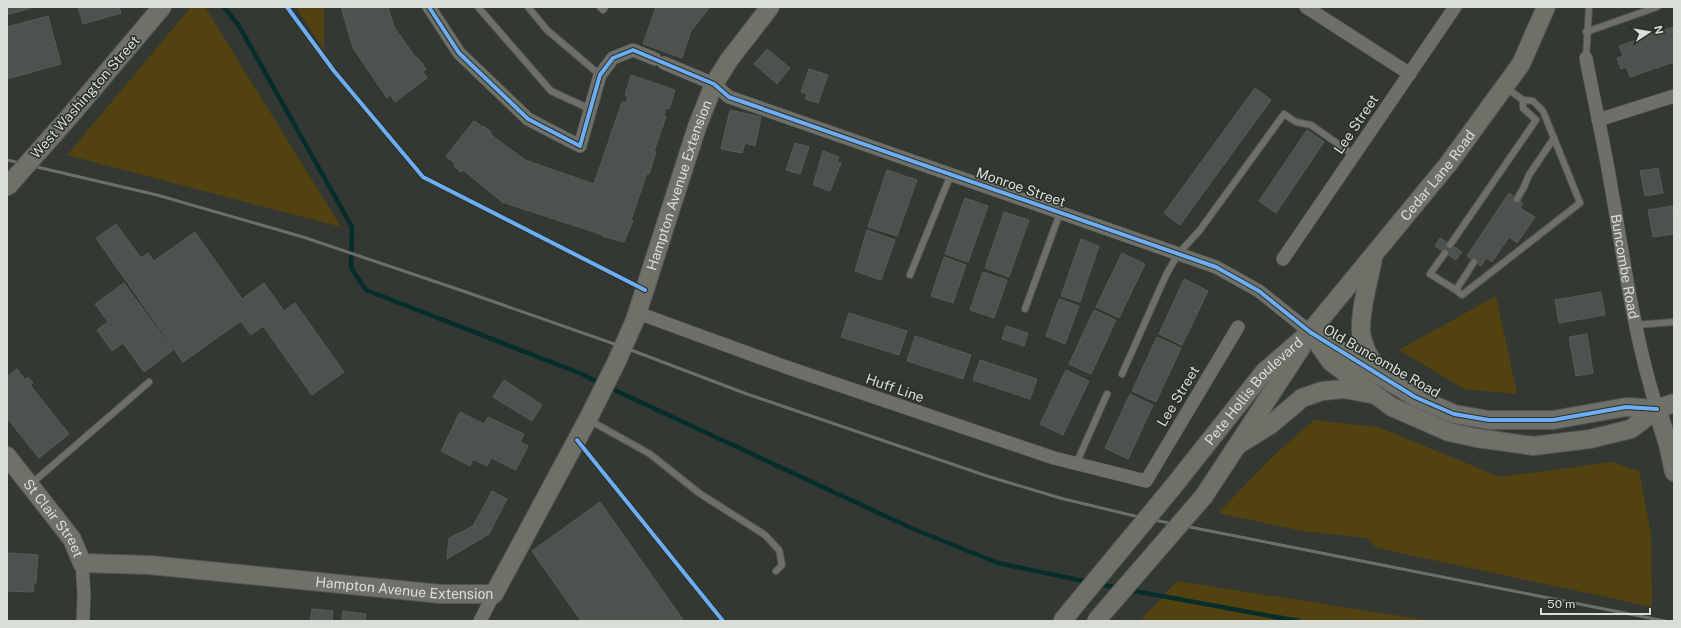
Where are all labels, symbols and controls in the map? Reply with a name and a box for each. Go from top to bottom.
north arrow [1629,12,1669,52]
text: N [1652,24,1666,35]
street label: West Washington Street [27,32,143,162]
street label: Lee Street [1330,91,1382,157]
street label: Hampton Avenue Extension [643,98,715,272]
street label: Cedar Lane Road [1397,127,1478,224]
street label: Monroe Street [974,164,1068,210]
street label: Buncombe Road [1608,213,1642,320]
street label: Old Buncombe Road [1321,321,1443,401]
street label: Pete Hollis Boulevard [1201,334,1306,448]
street label: Lee Street [1154,363,1202,429]
street label: Huff Line [864,371,926,405]
street label: St Clair Street [20,476,87,560]
street label: Hampton Avenue Extension [315,574,493,602]
scale bar [1541,590,1650,616]
text: 50 m [1547,597,1575,611]

